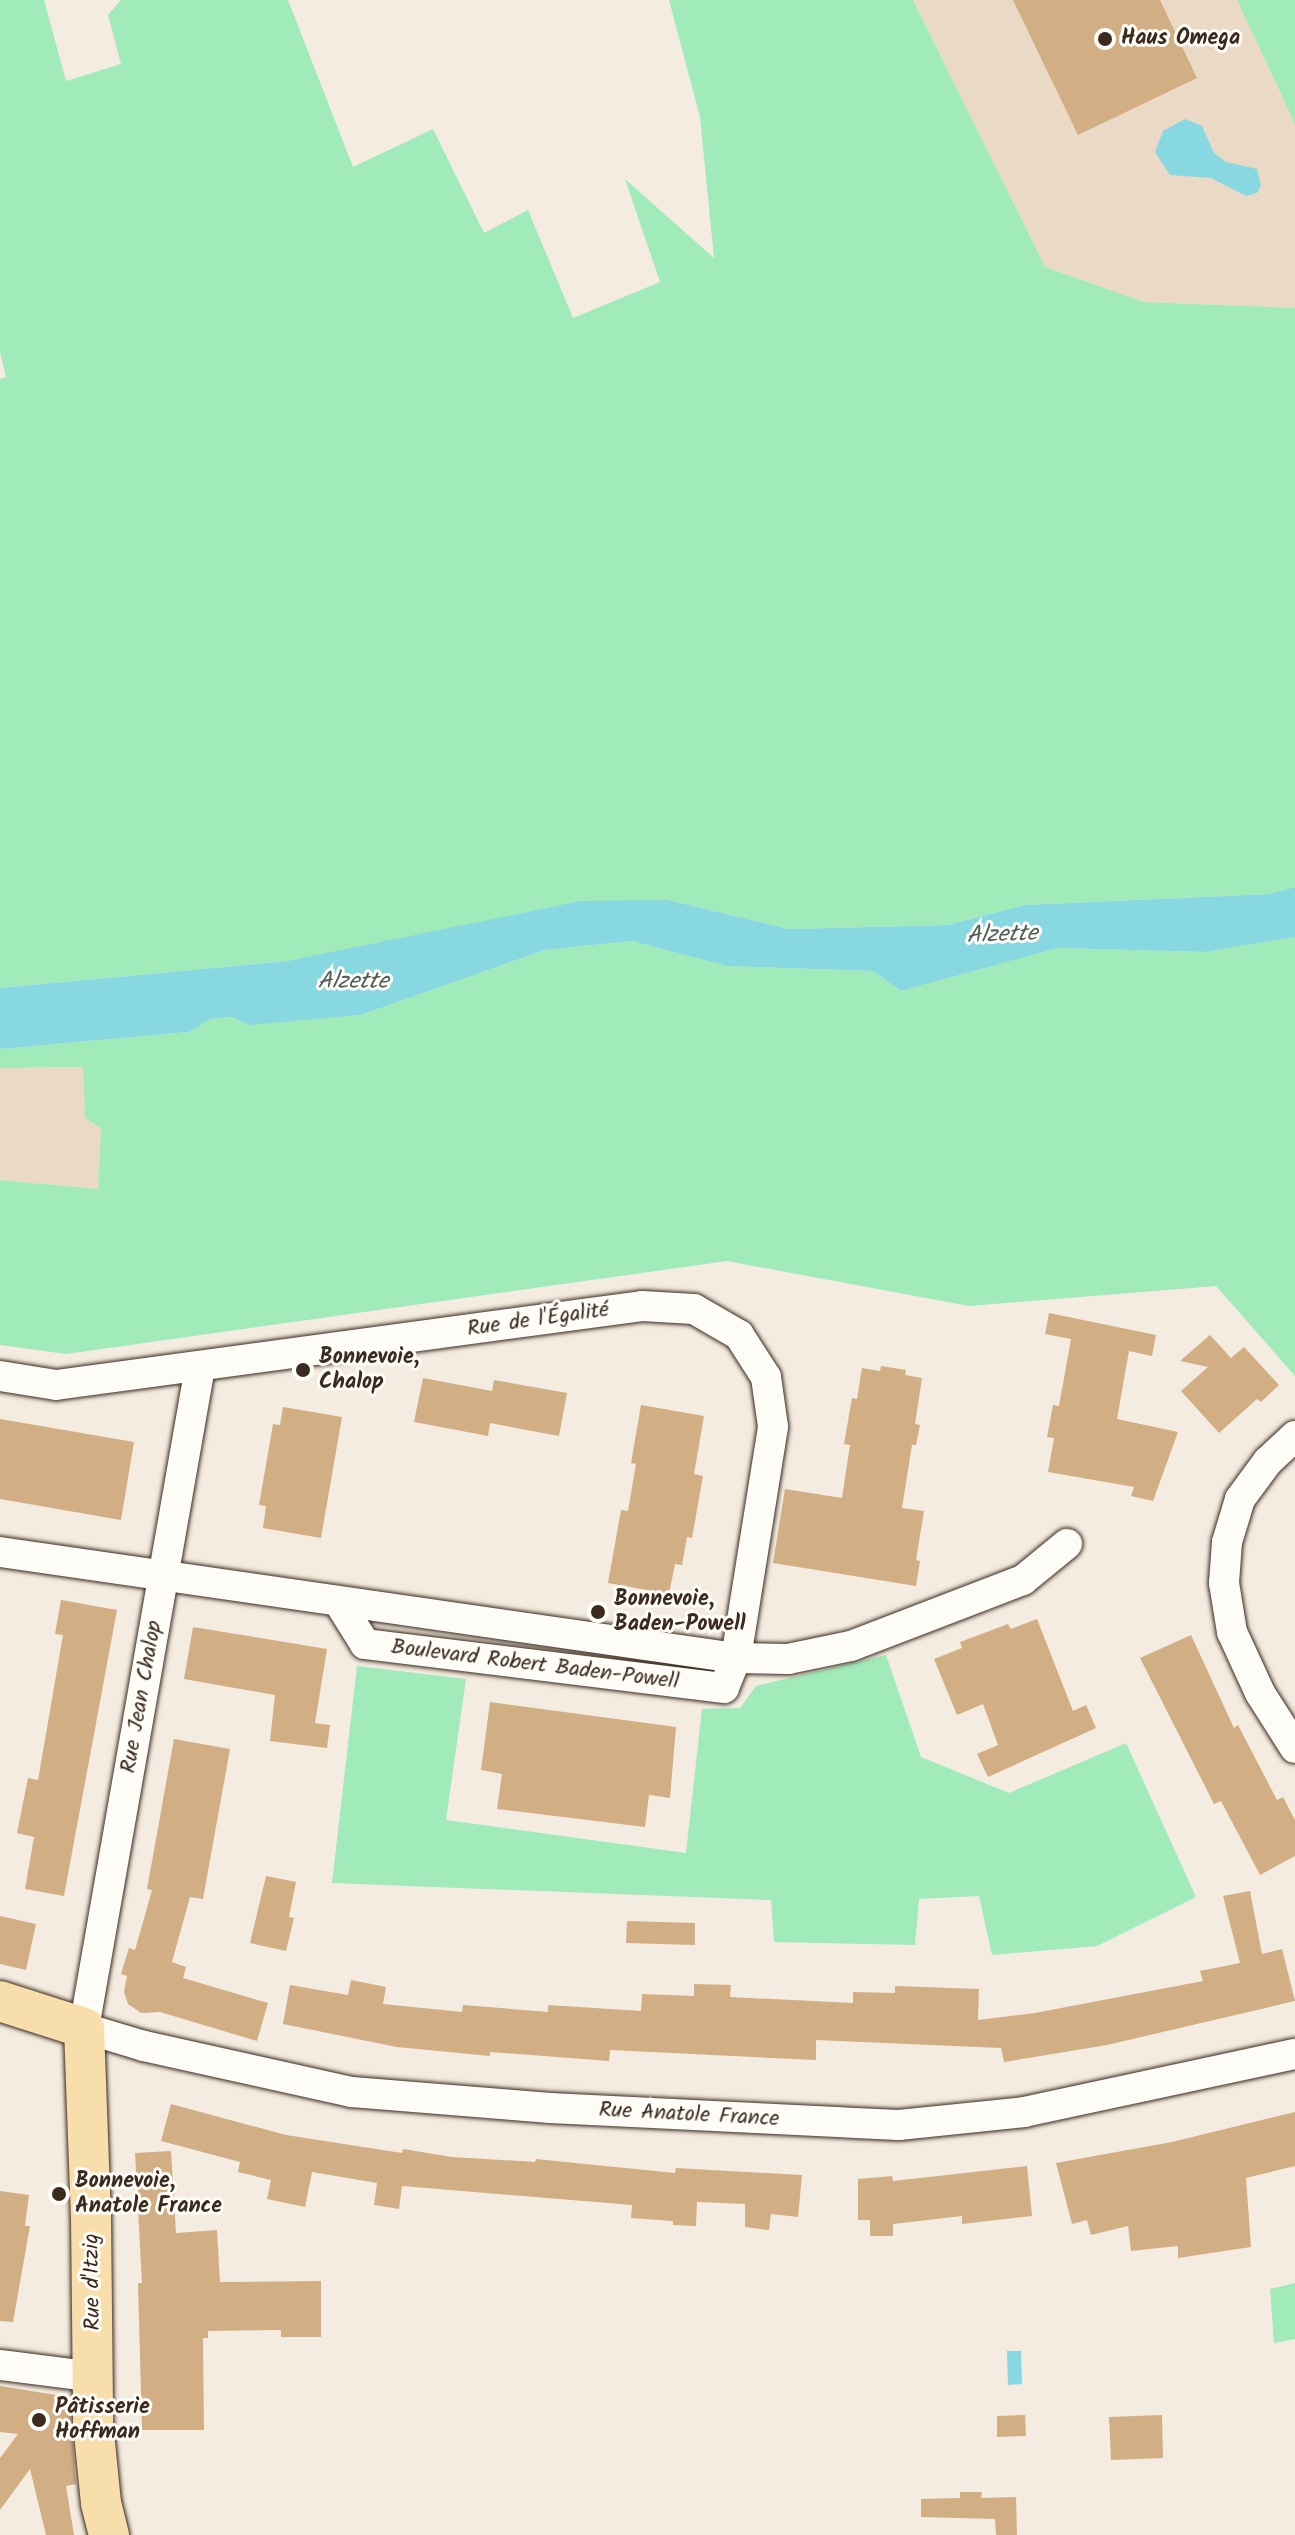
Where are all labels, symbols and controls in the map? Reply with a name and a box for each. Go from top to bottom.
place label: Haus Omega [1121,26,1240,52]
marker: Haus Omega [1096,30,1114,48]
water label: Alzette [966,919,1038,951]
water label: Alzette [317,968,389,996]
street label: Rue de l'Égalité [465,1297,611,1343]
place label: Bonnevoie, Chalop [319,1344,419,1396]
marker: Bonnevoie, Chalop [294,1361,312,1379]
place label: Bonnevoie, Baden-Powell [614,1586,746,1638]
marker: Bonnevoie, Baden-Powell [589,1603,607,1621]
street label: Rue Jean Chalop [116,1619,168,1775]
street label: Boulevard Robert Baden-Powell [390,1634,680,1696]
street label: Rue Anatole France [598,2097,780,2133]
place label: Bonnevoie, Anatole France [75,2168,222,2220]
marker: Bonnevoie, Anatole France [50,2185,68,2203]
street label: Rue d'Itzig [79,2233,107,2331]
place label: Pâtisserie Hoffman [55,2394,150,2446]
marker: Pâtisserie Hoffman [30,2411,48,2429]

